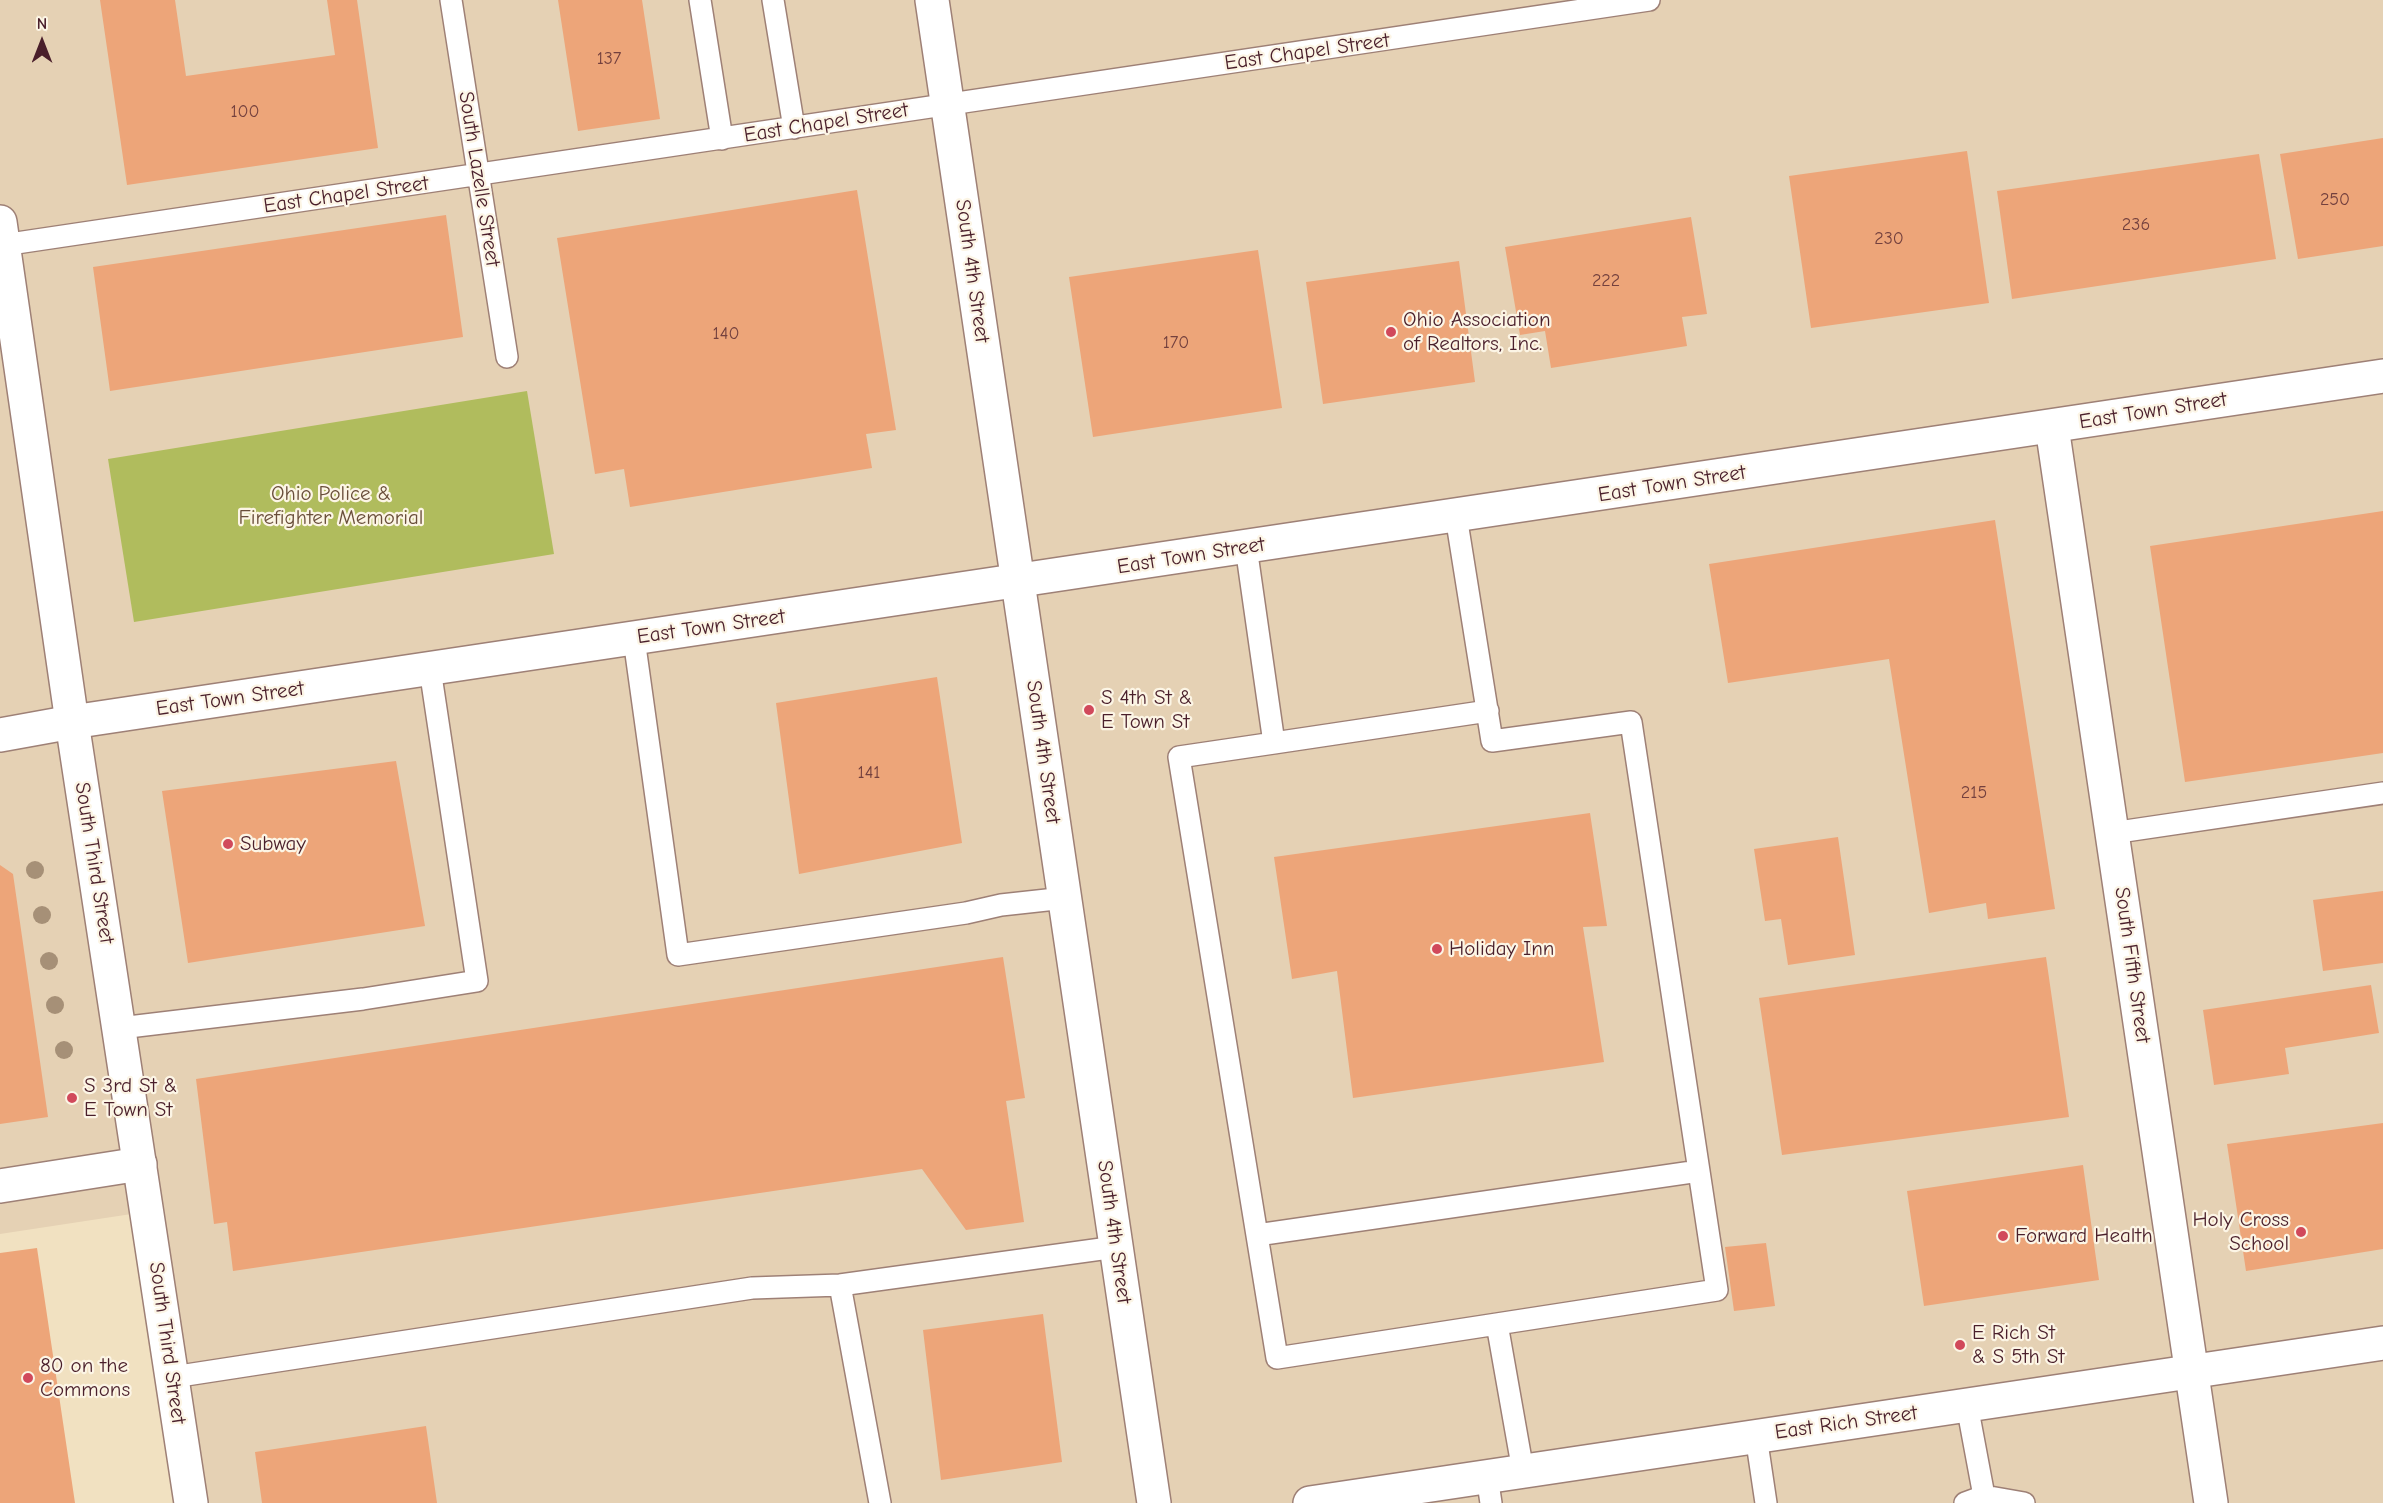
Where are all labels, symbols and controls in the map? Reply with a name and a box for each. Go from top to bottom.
north arrow [12,12,72,72]
text: N [37,15,47,33]
street label: East Chapel Street [1223,28,1391,76]
house number: 137 [597,48,621,70]
street label: South Lazelle Street [453,90,505,268]
street label: East Chapel Street [742,98,910,148]
house number: 100 [230,101,260,123]
street label: East Chapel Street [262,171,430,219]
house number: 250 [2320,189,2350,211]
street label: South 4th Street [949,198,995,344]
house number: 236 [2122,214,2150,236]
house number: 230 [1874,228,1904,250]
house number: 222 [1592,270,1620,292]
place label: Ohio Association of Realtors, Inc. [1403,307,1551,357]
house number: 140 [713,323,739,345]
marker: Ohio Association of Realtors, Inc. [1384,325,1398,339]
house number: 170 [1163,332,1189,354]
street label: East Town Street [2077,387,2229,435]
street label: East Town Street [1596,460,1748,508]
park label: Ohio Police & Firefighter Memorial [239,481,423,531]
street label: East Town Street [1115,532,1267,580]
street label: East Town Street [635,604,787,650]
street label: East Town Street [154,676,306,722]
street label: South 4th Street [1020,679,1066,825]
place label: S 4th St & E Town St [1101,685,1192,735]
marker: S 4th St & E Town St [1082,703,1096,717]
house number: 141 [858,762,880,784]
street label: South Third Street [69,780,119,946]
house number: 215 [1961,782,1987,804]
place label: Subway [240,831,306,857]
marker: Subway [221,837,235,851]
street label: South Fifth Street [2109,885,2155,1045]
place label: Holiday Inn [1449,936,1554,962]
marker: Holiday Inn [1430,942,1444,956]
place label: S 3rd St & E Town St [84,1073,177,1123]
marker: S 3rd St & E Town St [65,1091,79,1105]
street label: South 4th Street [1091,1159,1137,1305]
place label: Holy Cross School [2192,1207,2289,1257]
place label: Forward Health [2015,1223,2153,1249]
marker: Holy Cross School [2294,1225,2308,1239]
marker: Forward Health [1996,1229,2010,1243]
street label: South Third Street [143,1260,191,1426]
place label: E Rich St & S 5th St [1972,1320,2064,1370]
marker: E Rich St & S 5th St [1953,1338,1967,1352]
place label: 80 on the Commons [40,1353,130,1403]
marker: 80 on the Commons [21,1371,35,1385]
street label: East Rich Street [1773,1401,1919,1445]

